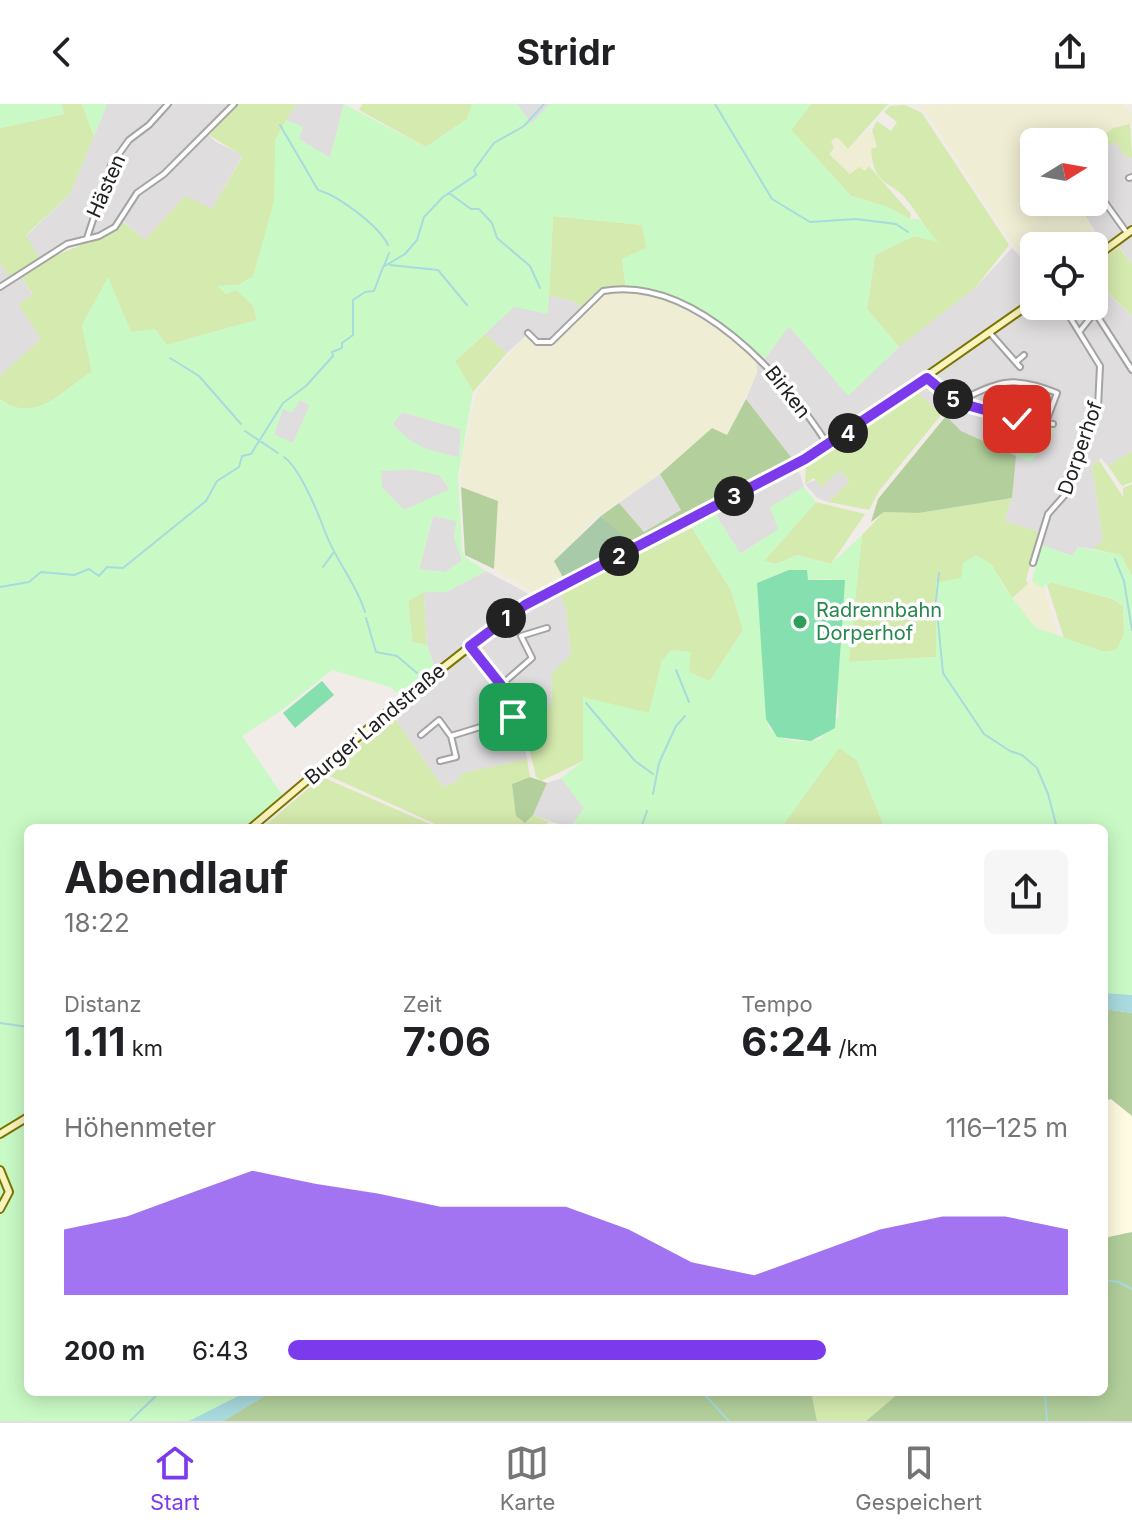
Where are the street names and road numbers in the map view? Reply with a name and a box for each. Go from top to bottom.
street label: Hästen [82,151,130,221]
street label: Birken [760,361,816,423]
street label: Dorperhof [1053,398,1107,498]
street label: Burger Landstraße [300,658,450,790]

